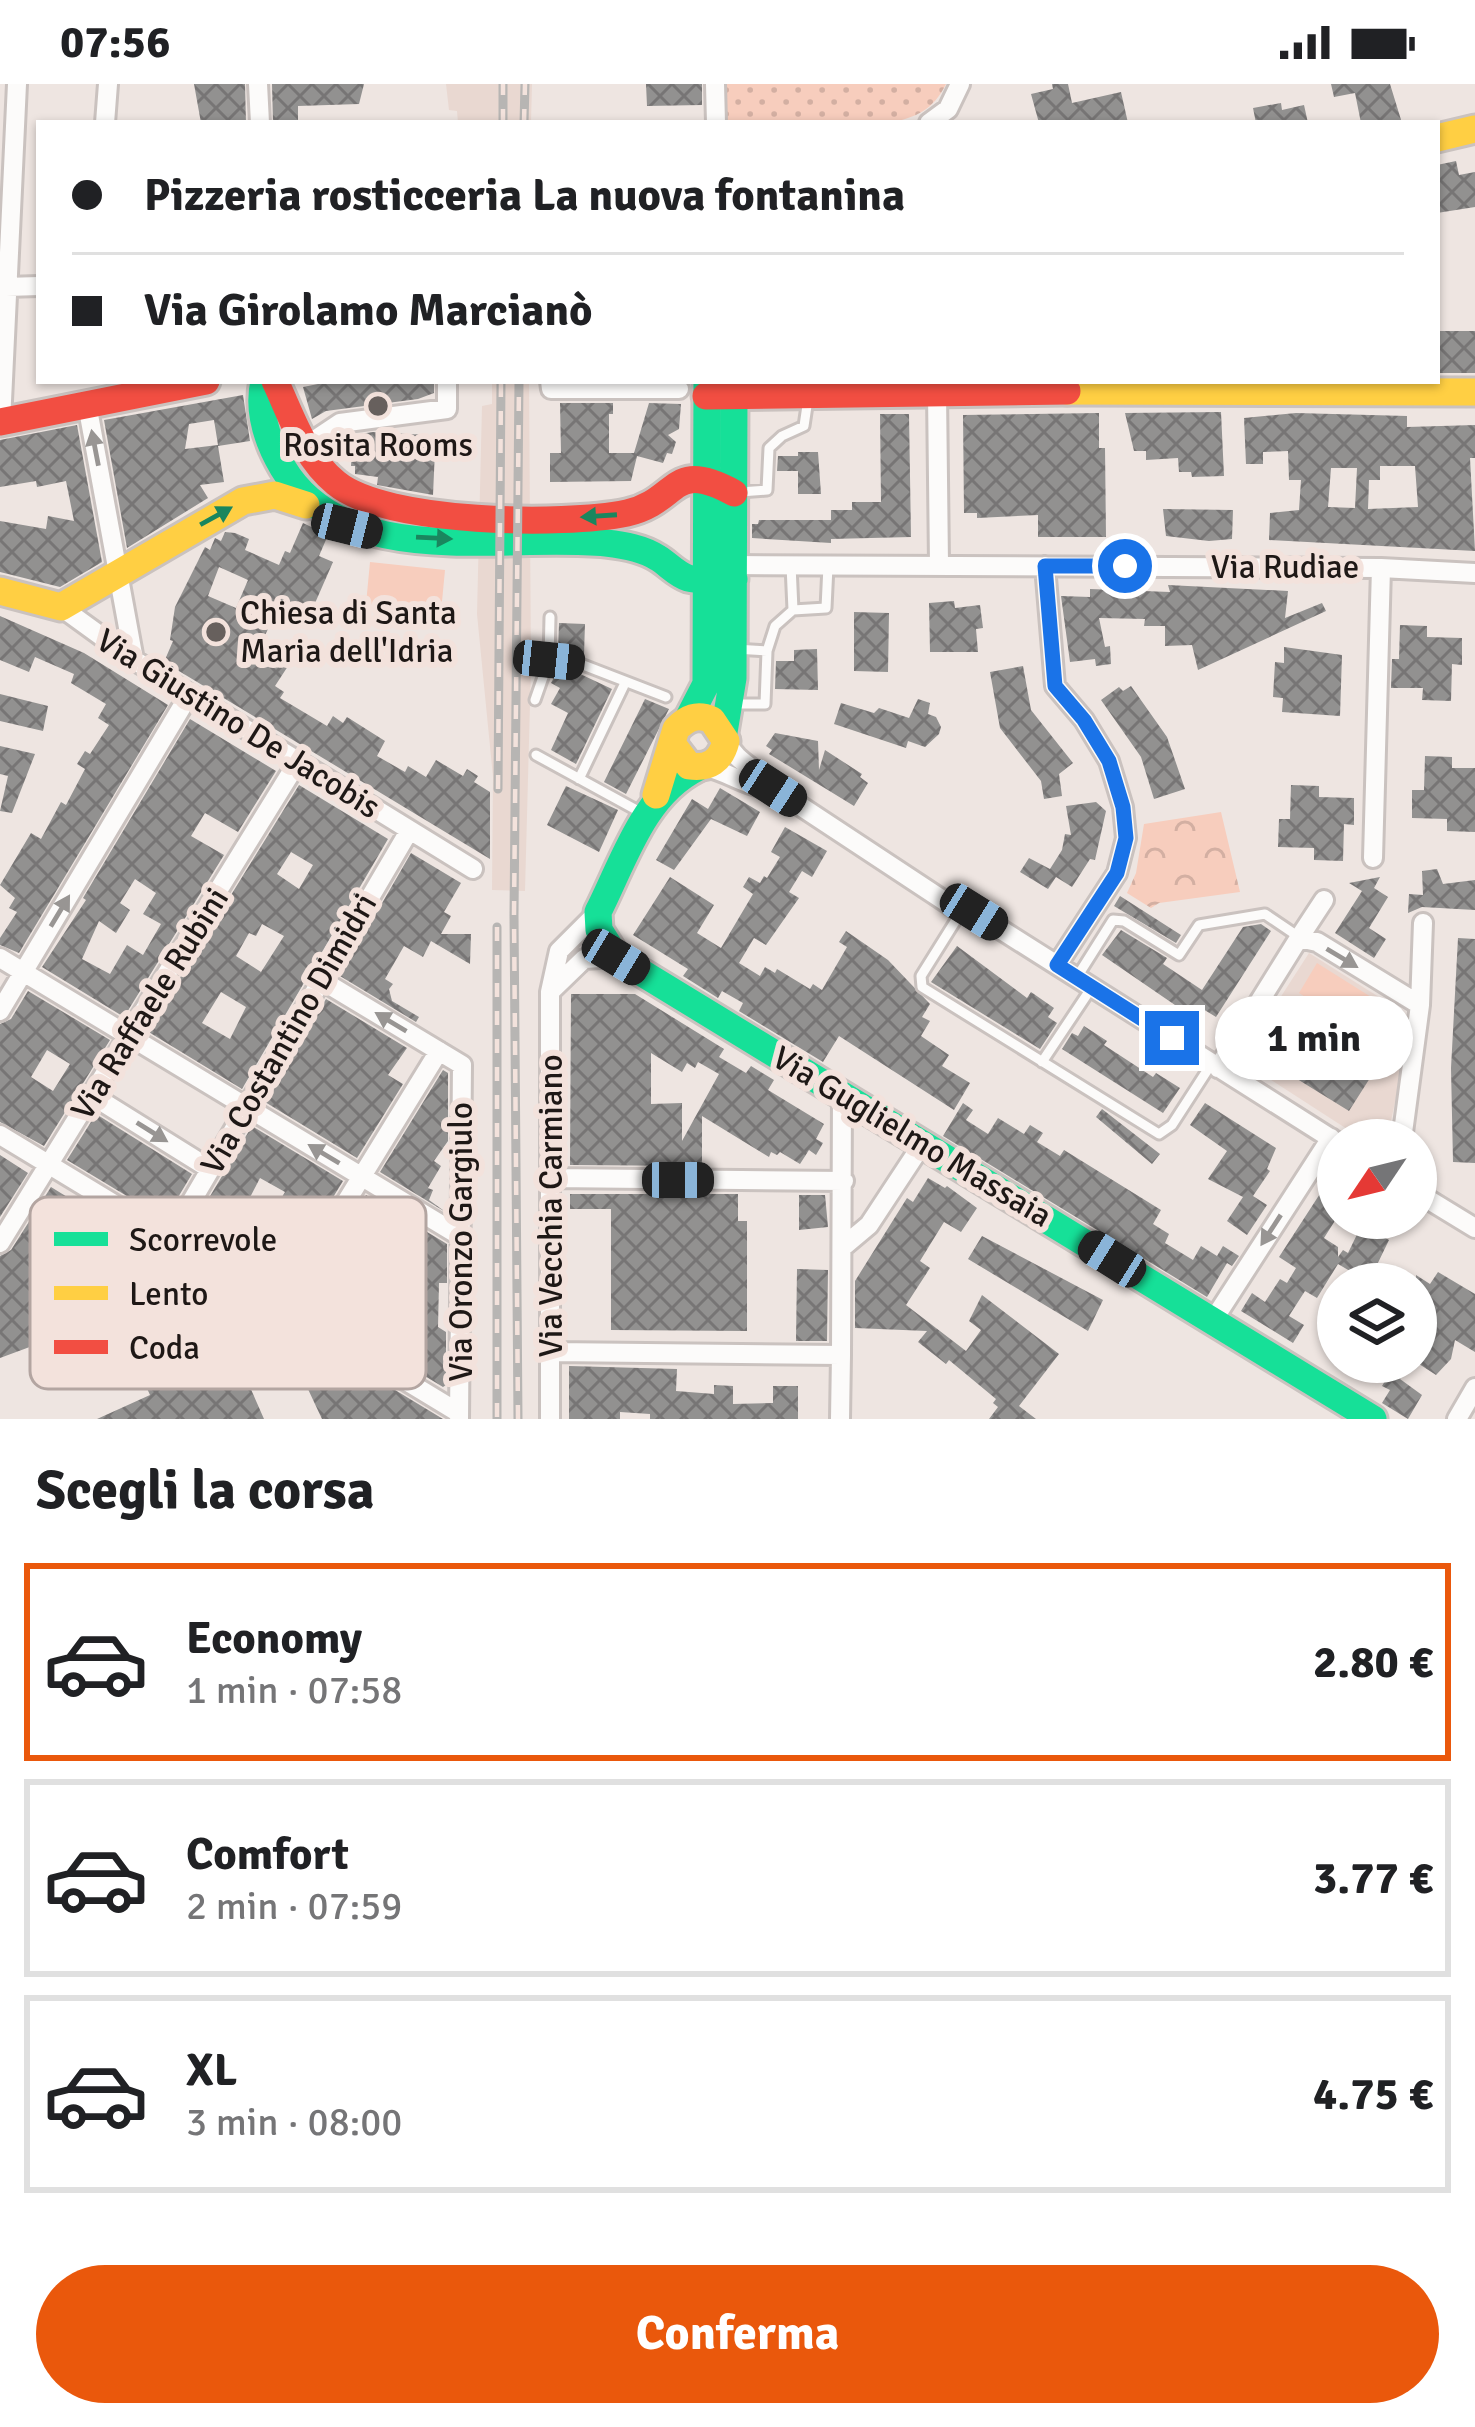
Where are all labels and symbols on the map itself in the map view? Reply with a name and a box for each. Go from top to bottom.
marker: Rosita Rooms [365,393,391,419]
place label: Rosita Rooms [283,425,473,466]
one-way arrow [85,429,104,467]
car [308,500,386,552]
one-way arrow [198,506,233,527]
one-way arrow [580,506,618,525]
one-way arrow [415,529,453,548]
route start [1098,539,1152,593]
street label: Via Rudiae [1211,547,1359,588]
place label: Chiesa di Santa Maria dell'Idria [240,593,457,672]
marker: Chiesa di Santa Maria dell'Idria [203,619,229,645]
street label: Via Giustino De Jacobis [89,620,387,828]
car [511,638,587,682]
car [733,753,813,823]
car [934,878,1014,946]
street label: Via Raffaele Rubini [62,880,238,1128]
street label: Via Costantino Dimidri [192,886,386,1182]
one-way arrow [49,894,70,928]
car [576,923,656,991]
one-way arrow [1325,947,1359,968]
callout: 1 min [1214,996,1412,1080]
route end [1145,1011,1199,1065]
one-way arrow [374,1013,408,1034]
street label: Via Guglielmo Massaia [765,1037,1059,1237]
street label: Via Vecchia Carmiano [531,1054,572,1358]
street label: Via Oronzo Gargiulo [441,1102,482,1382]
north arrow [1317,1119,1437,1239]
one-way arrow [135,1121,168,1143]
one-way arrow [307,1144,341,1165]
car [642,1162,714,1198]
legend [30,1197,426,1389]
one-way arrow [1261,1213,1283,1246]
text: Scorrevole [129,1220,277,1261]
car [1072,1225,1152,1293]
text: Lento [129,1274,208,1315]
text: Coda [129,1328,200,1369]

